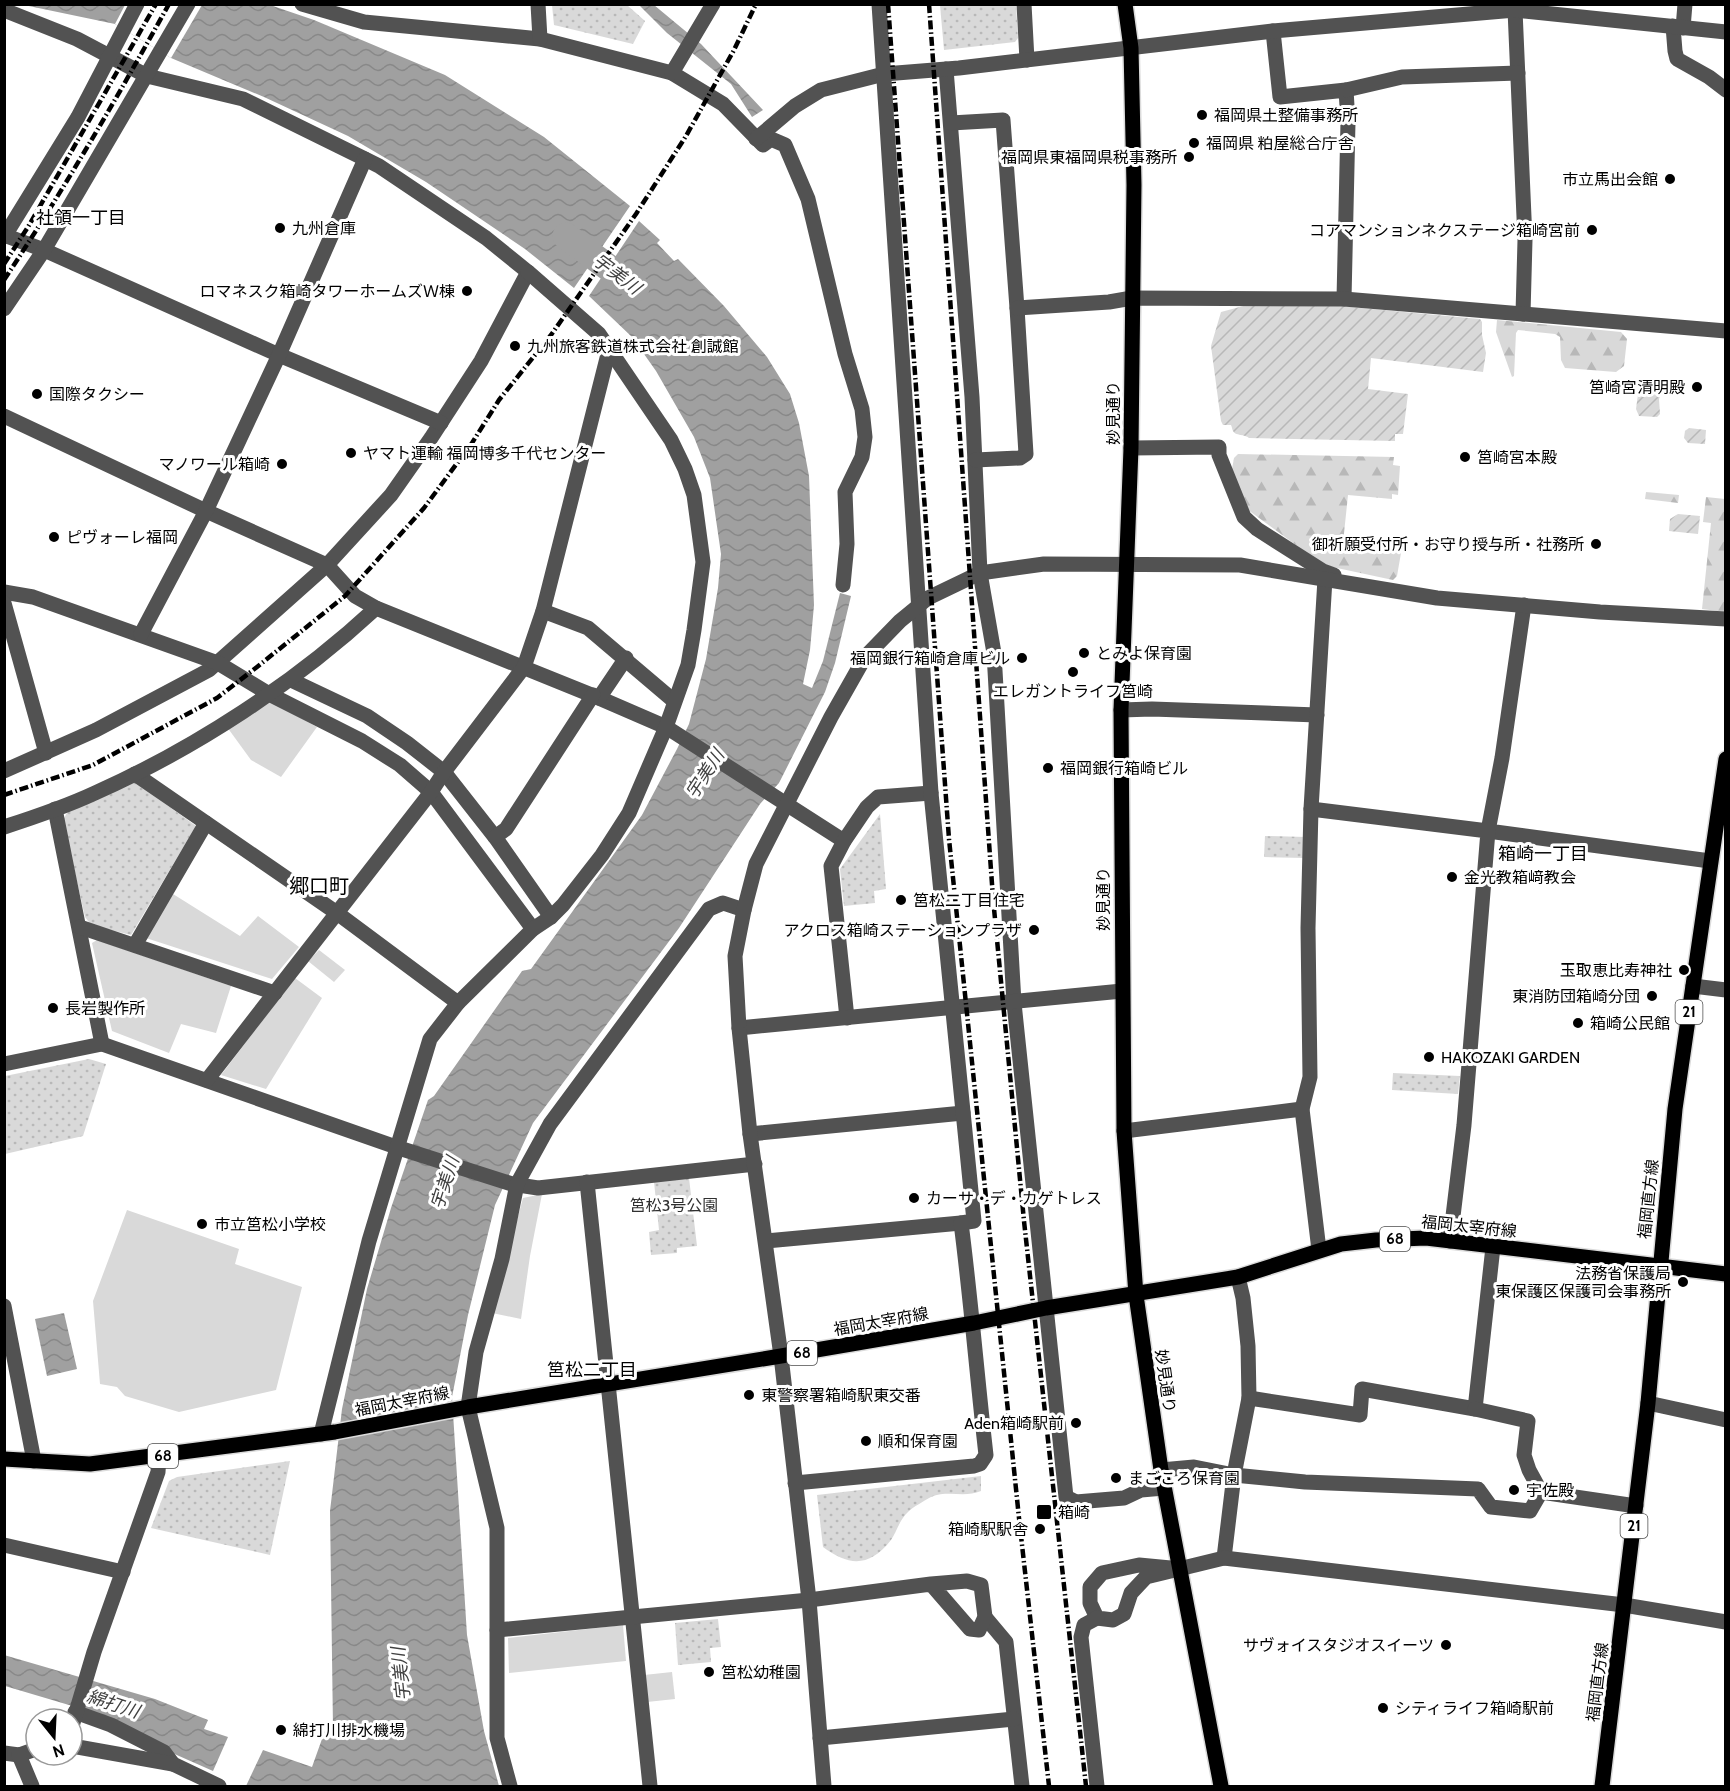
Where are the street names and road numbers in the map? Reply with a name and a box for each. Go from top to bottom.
street label: 妙見通り [1104,381,1123,445]
street label: 妙見通り [1094,867,1113,931]
road number: 21 [1676,1000,1702,1024]
street label: 福岡直方線 [1635,1158,1662,1240]
street label: 福岡太宰府線 [1420,1212,1518,1241]
road number: 68 [1380,1227,1410,1251]
street label: 福岡太宰府線 [832,1304,930,1339]
road number: 68 [787,1341,817,1365]
street label: 妙見通り [1152,1348,1179,1414]
street label: 福岡太宰府線 [353,1383,451,1420]
road number: 68 [148,1444,178,1468]
road number: 21 [1620,1514,1648,1538]
street label: 福岡直方線 [1583,1641,1612,1723]

